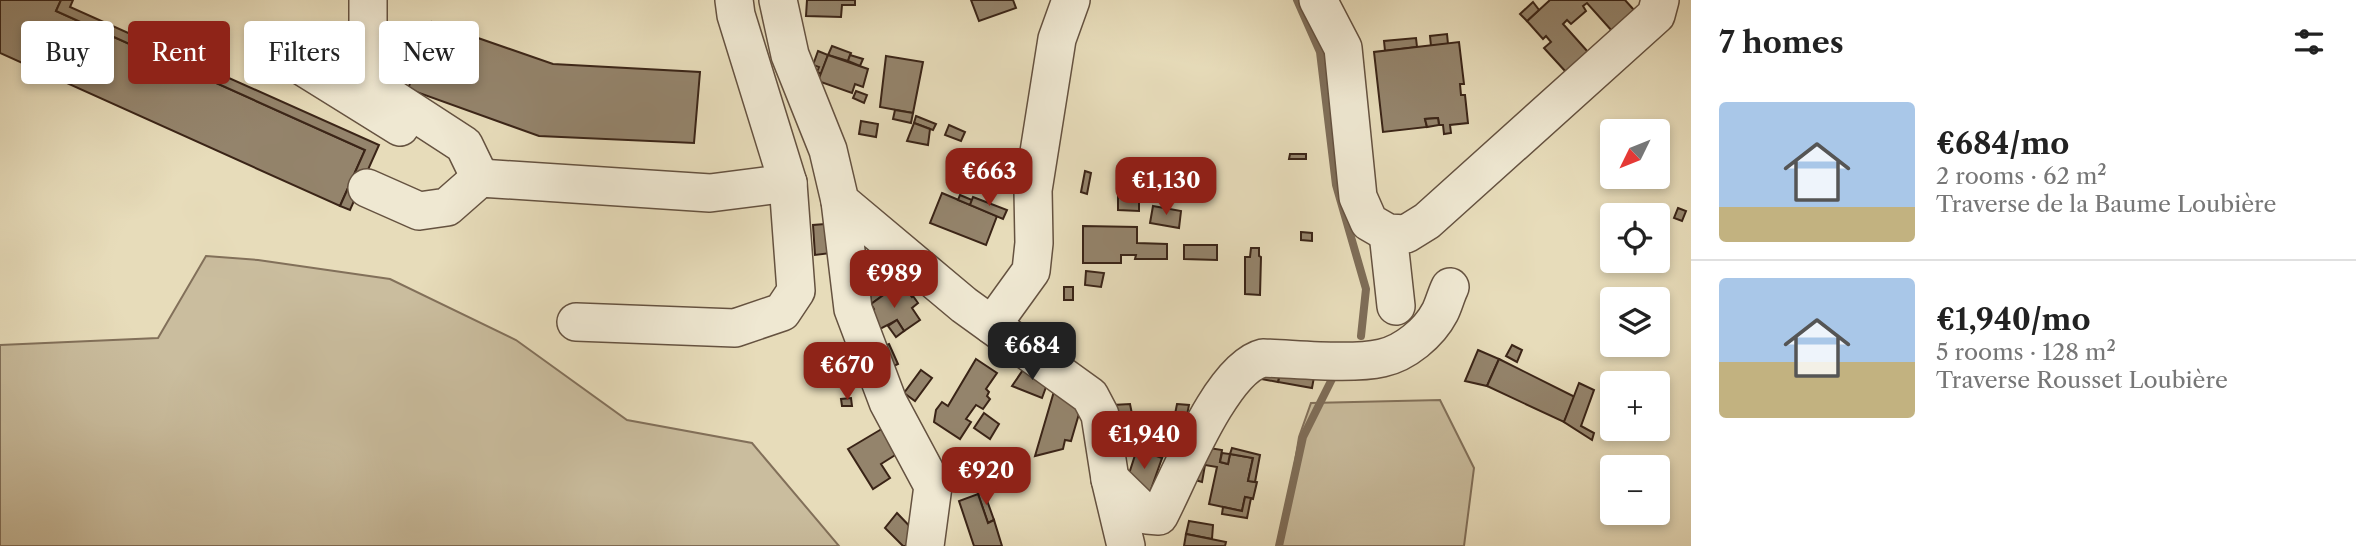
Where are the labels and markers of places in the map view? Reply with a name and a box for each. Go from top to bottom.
pin: €663 [948,148,1030,208]
pin: €1,130 [1109,158,1223,217]
pin: €989 [853,250,935,310]
pin: €684 [991,322,1073,382]
pin: €670 [806,342,888,402]
pin: €1,940 [1087,412,1201,471]
pin: €920 [945,448,1027,507]

